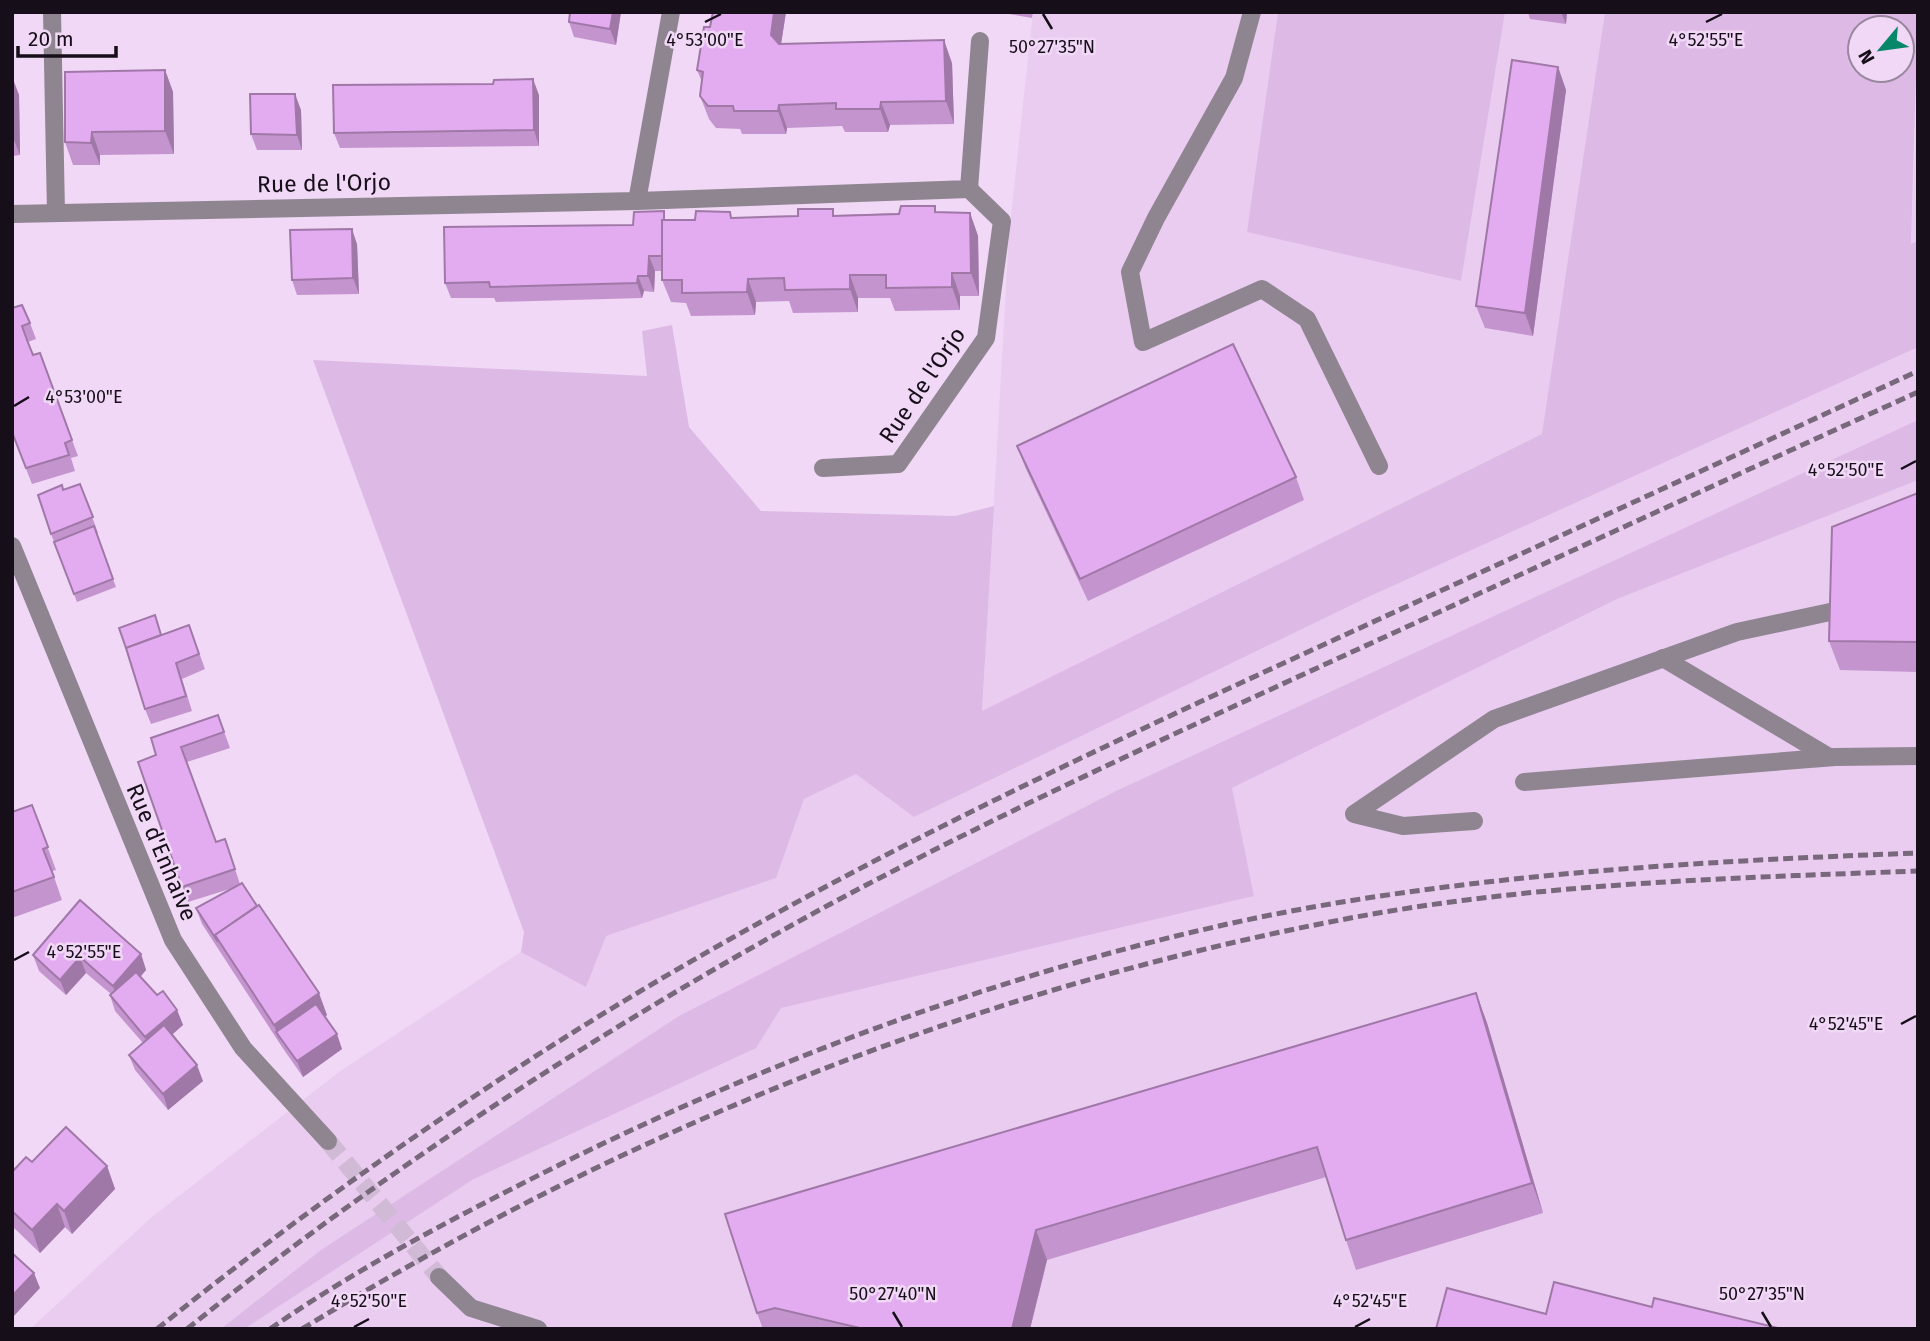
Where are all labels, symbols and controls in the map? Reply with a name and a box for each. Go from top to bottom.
scale bar [18,14,116,58]
north arrow [1846,14,1916,84]
text: 20 m [28,26,74,52]
text: 4°53'00"E [666,29,744,51]
text: 4°52'55"E [1669,29,1743,51]
text: 50°27'35"N [1009,36,1095,58]
text: N [1853,46,1880,68]
street label: Rue de l'Orjo [257,168,391,198]
street label: Rue de l'Orjo [873,322,971,448]
text: 4°53'00"E [45,386,123,408]
text: 4°52'50"E [1808,459,1884,481]
street label: Rue d'Enhaive [120,779,204,925]
text: 4°52'55"E [47,941,121,963]
text: 4°52'45"E [1809,1013,1883,1035]
text: 50°27'40"N [849,1283,937,1305]
text: 50°27'35"N [1719,1283,1805,1305]
text: 4°52'50"E [331,1290,407,1312]
text: 4°52'45"E [1333,1290,1407,1312]

